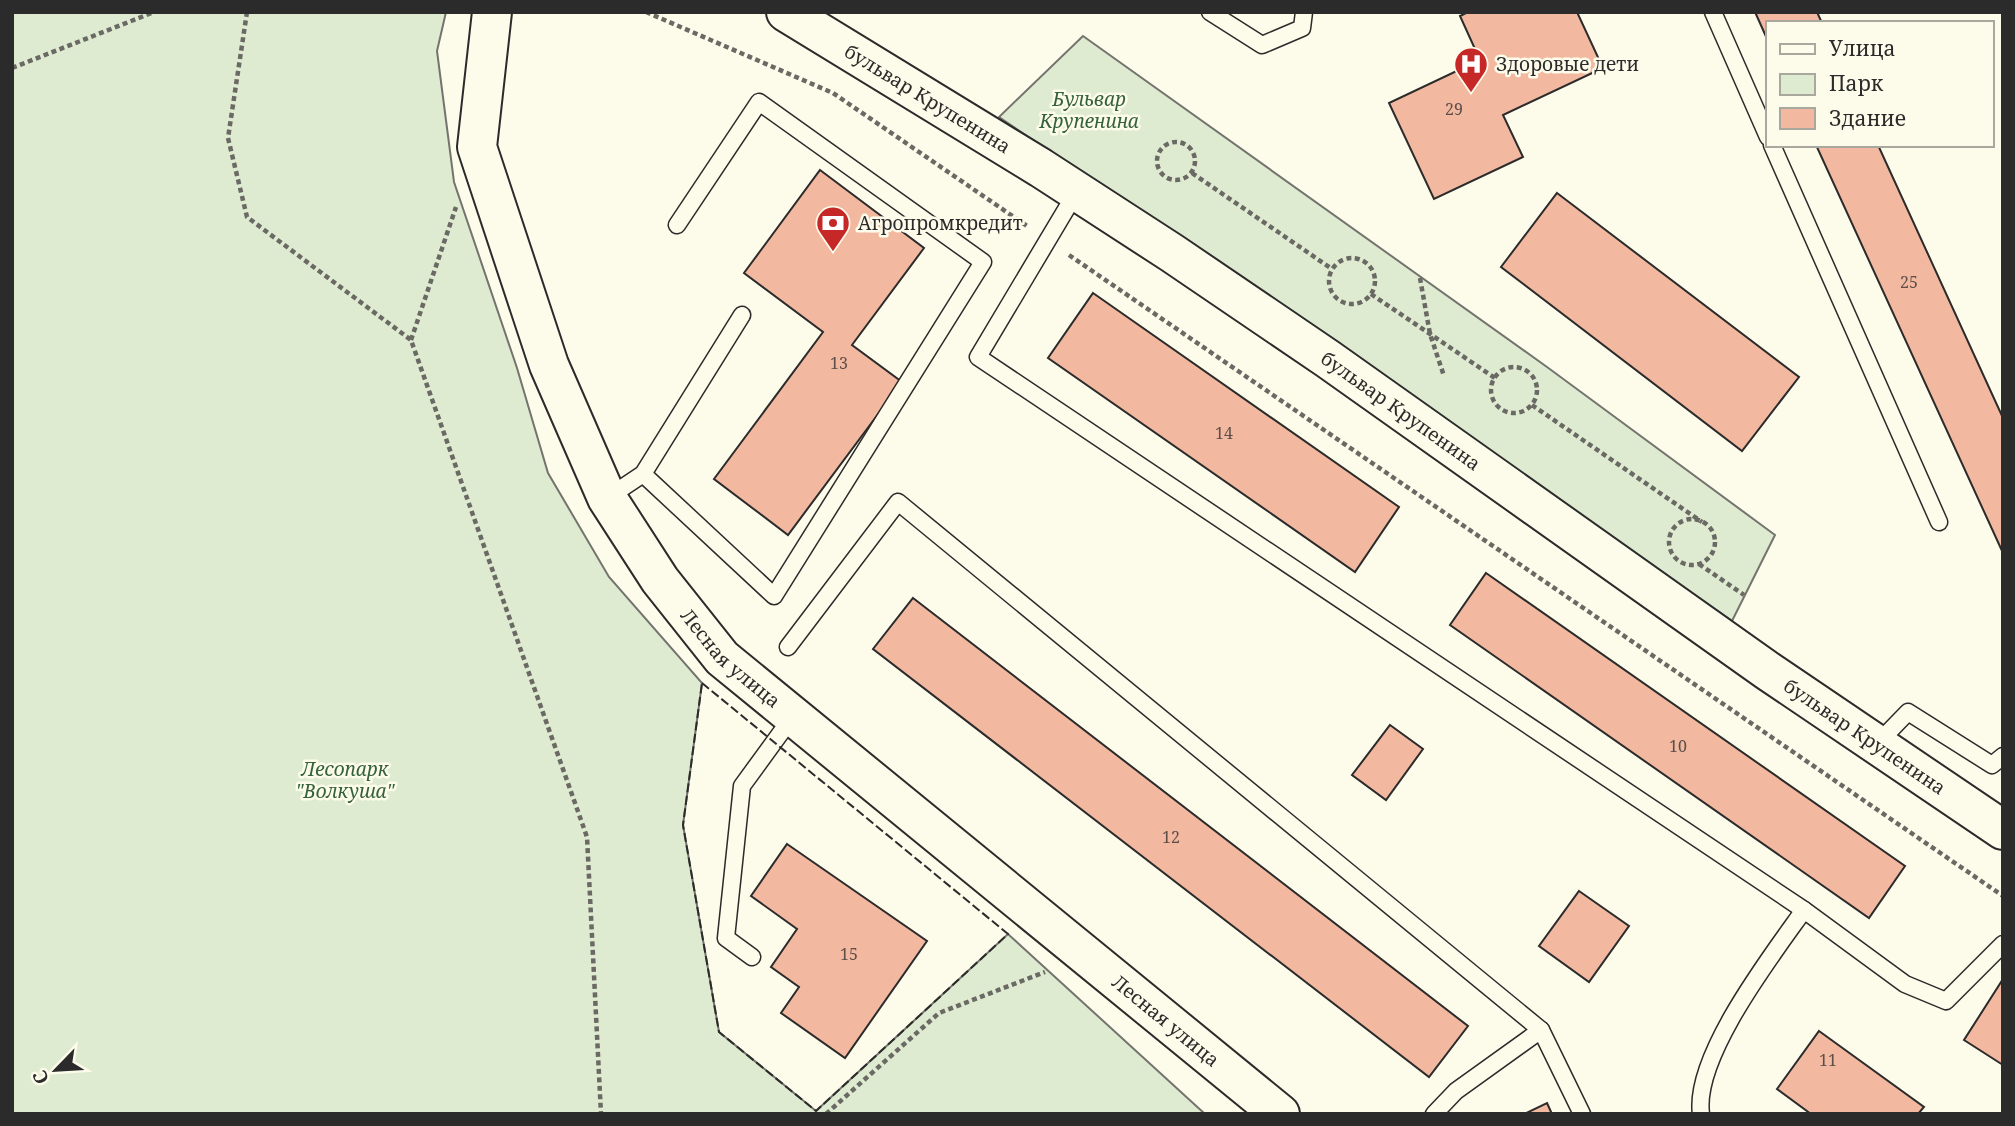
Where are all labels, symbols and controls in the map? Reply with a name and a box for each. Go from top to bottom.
legend [1766,21,1994,147]
text: Улица [1829,34,1896,62]
street label: бульвар Крупенина [840,38,1016,159]
hospital icon: Здоровые дети [1452,45,1490,94]
place label: Здоровые дети [1496,51,1639,77]
text: Парк [1829,69,1884,97]
park label: Бульвар Крупенина [1038,86,1139,134]
house number: 29 [1445,98,1463,120]
text: Здание [1829,104,1906,132]
bank icon: Агропромкредит [814,204,852,253]
place label: Агропромкредит [858,210,1023,236]
house number: 25 [1900,271,1918,293]
street label: бульвар Крупенина [1316,345,1486,476]
house number: 13 [830,352,848,374]
house number: 14 [1215,422,1233,444]
street label: Лесная улица [675,603,786,714]
street label: бульвар Крупенина [1779,672,1951,801]
house number: 10 [1669,735,1687,757]
park label: Лесопарк "Волкуша" [296,756,396,804]
house number: 12 [1162,826,1180,848]
house number: 15 [840,943,858,965]
street label: Лесная улица [1107,969,1225,1072]
north arrow [21,1035,91,1105]
house number: 11 [1819,1049,1837,1071]
text: С [26,1066,55,1088]

